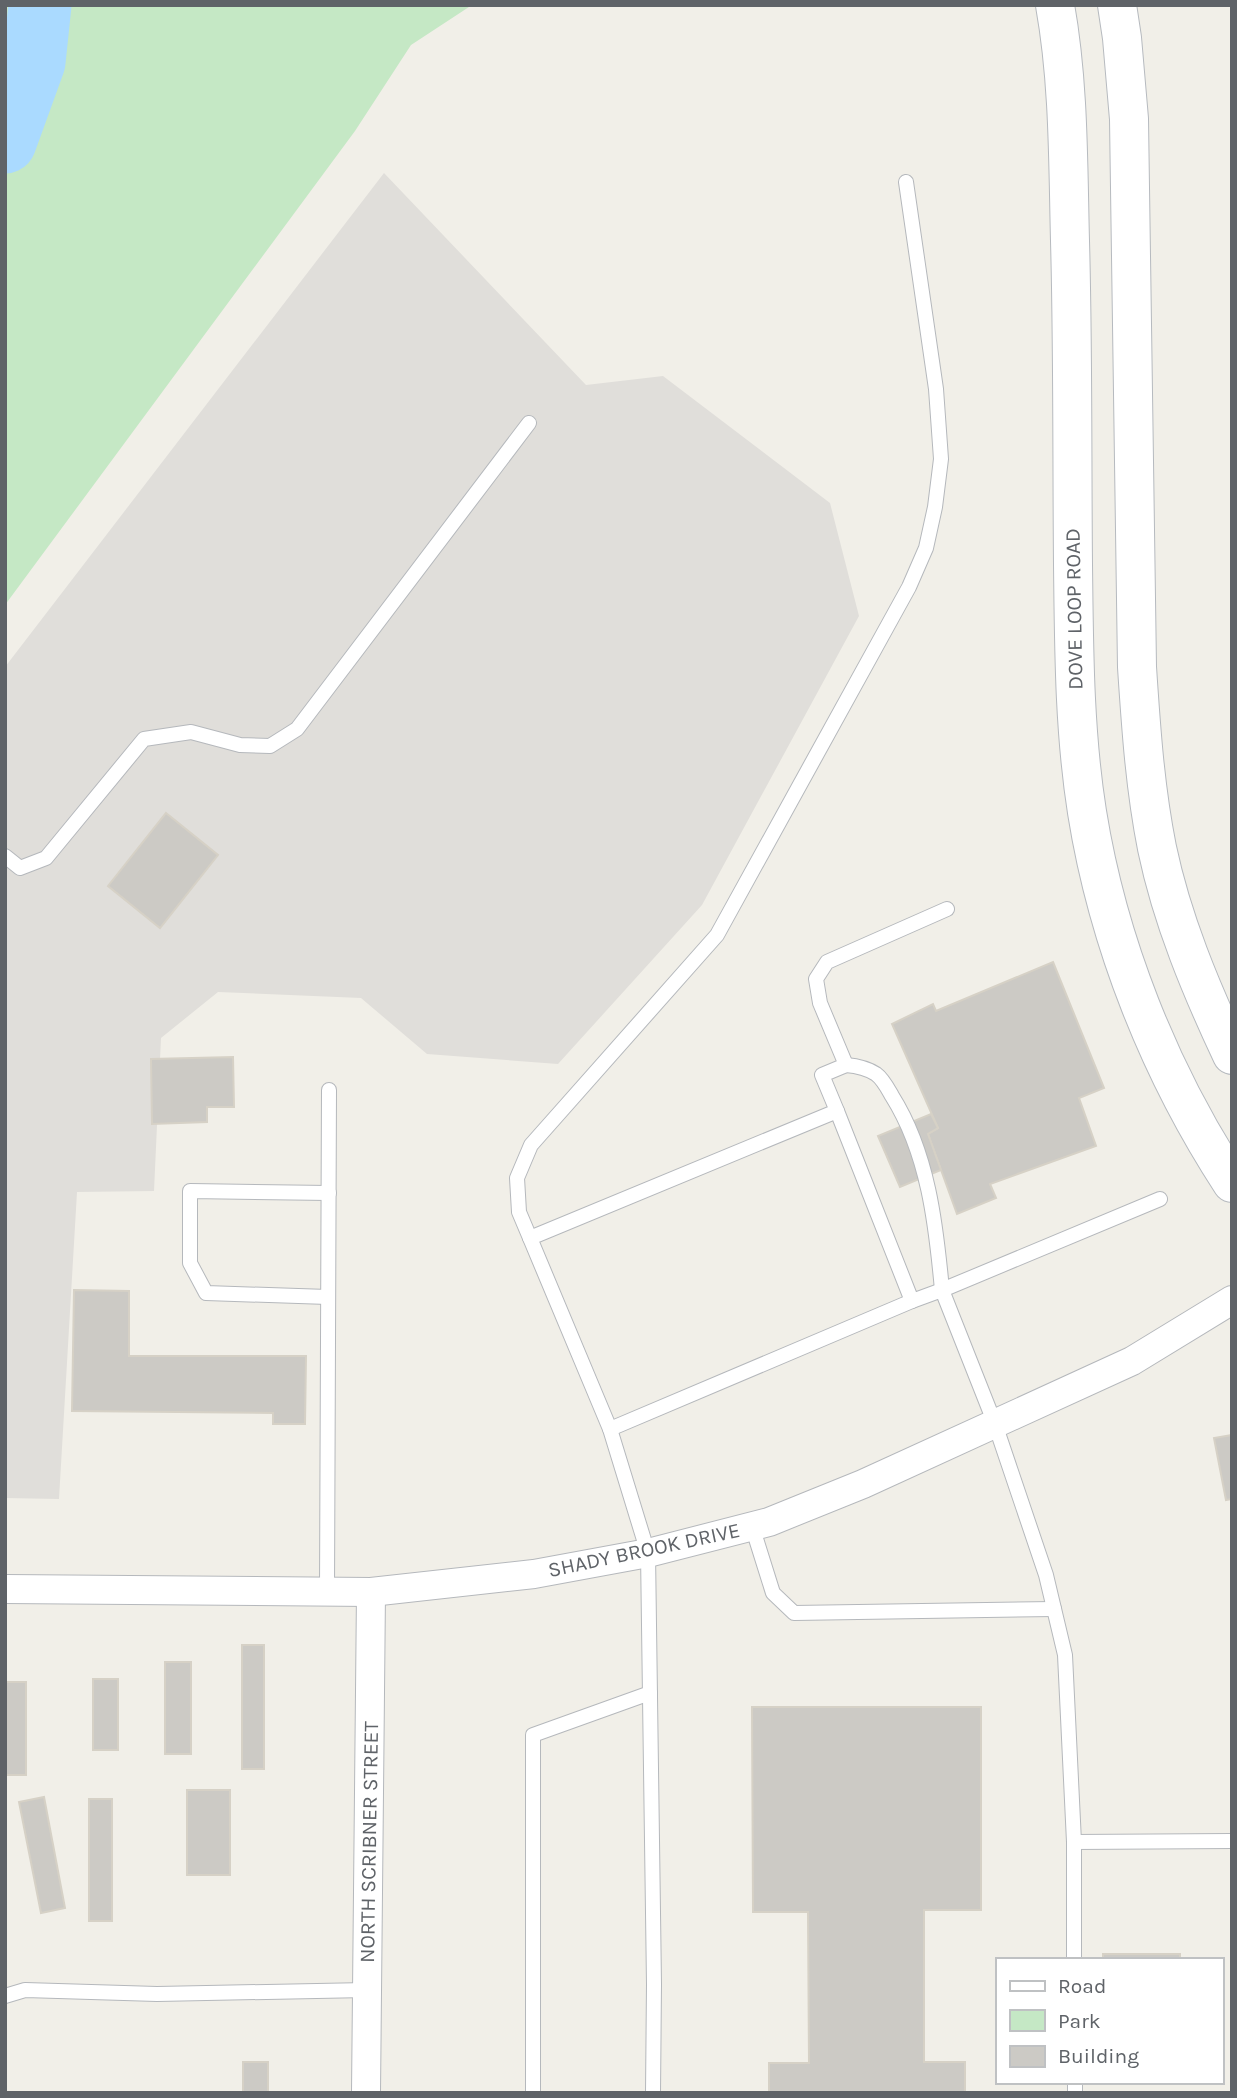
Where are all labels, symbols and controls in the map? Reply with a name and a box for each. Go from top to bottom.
street label: DOVE LOOP ROAD [1061,528,1087,690]
street label: SHADY BROOK DRIVE [546,1518,742,1582]
street label: NORTH SCRIBNER STREET [355,1720,383,1963]
legend [996,1958,1223,2084]
text: Road [1058,1974,1106,1998]
text: Park [1058,2009,1101,2033]
text: Building [1058,2044,1139,2068]

